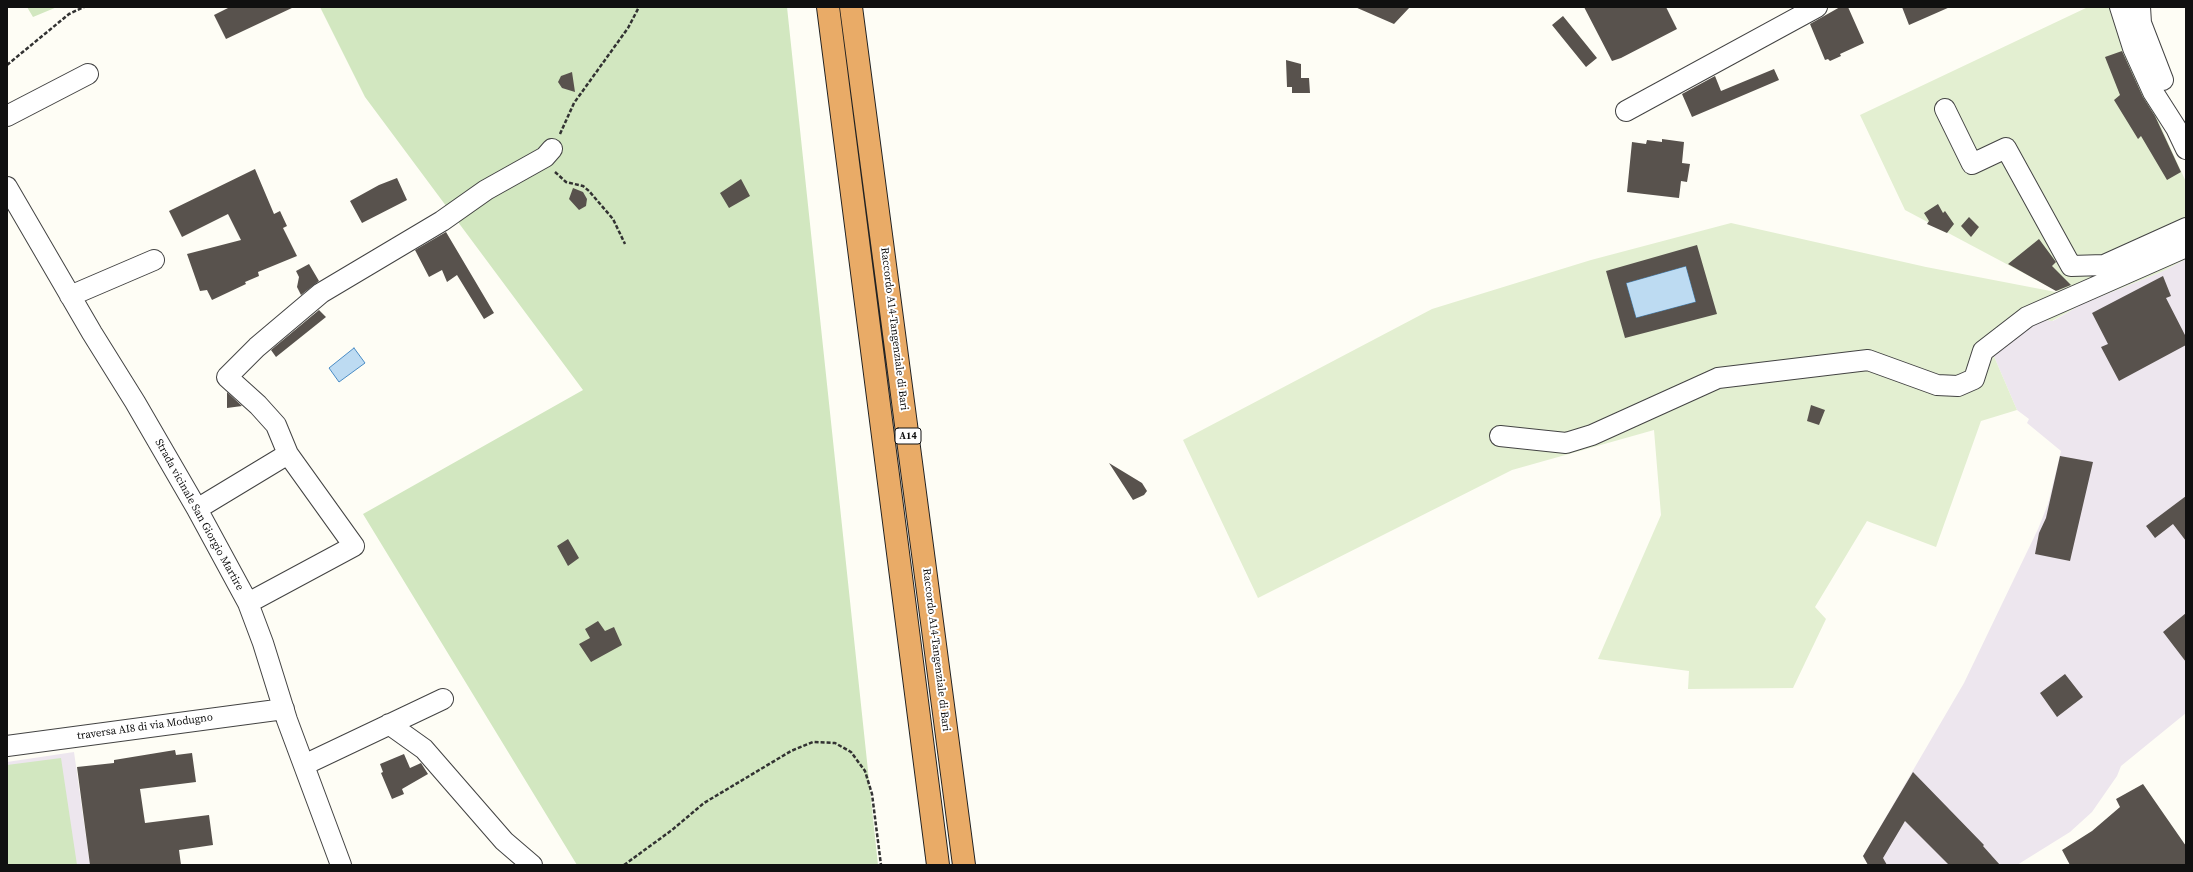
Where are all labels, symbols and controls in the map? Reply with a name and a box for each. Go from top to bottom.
street label: Raccordo A14-Tangenziale di Bari [877,247,911,411]
road number: A14 [895,428,921,444]
street label: Strada vicinale San Giorgio Martire [152,437,246,593]
street label: Raccordo A14-Tangenziale di Bari [919,568,953,732]
street label: traversa AI8 di via Modugno [76,711,214,743]

